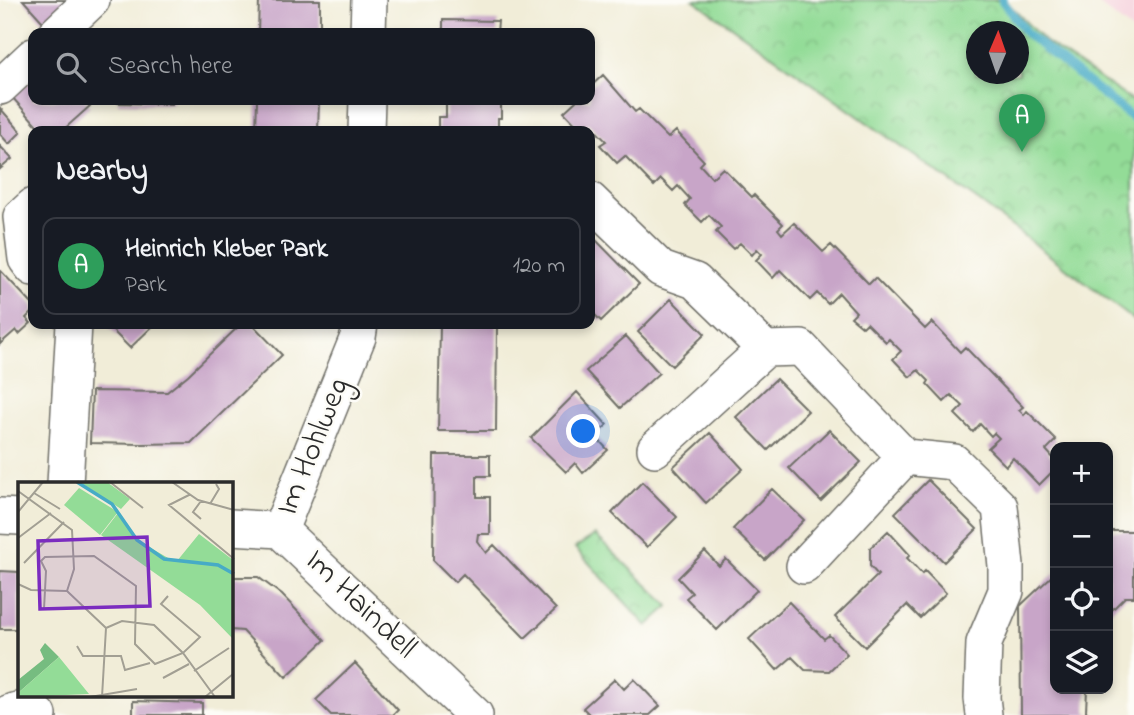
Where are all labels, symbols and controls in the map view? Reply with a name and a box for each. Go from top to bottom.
north arrow [966,21,1029,84]
search box [28,28,595,105]
icon: search [52,48,90,86]
text: Search here [108,48,233,86]
pin: A [999,94,1045,152]
text: Nearby [56,150,148,194]
text: Heinrich Kleber Park [125,231,328,269]
text: A [74,250,88,283]
text: 120 m [513,250,565,283]
text: Park [125,269,167,302]
street label: Im Hohlweg [265,371,363,523]
your location [566,414,600,448]
map controls [1050,442,1113,694]
button: + [1050,442,1113,505]
inset map [18,482,233,698]
button: − [1050,505,1113,568]
street label: Im Haindell [293,539,427,671]
button: locate [1050,568,1113,631]
button: layers [1050,631,1113,694]

